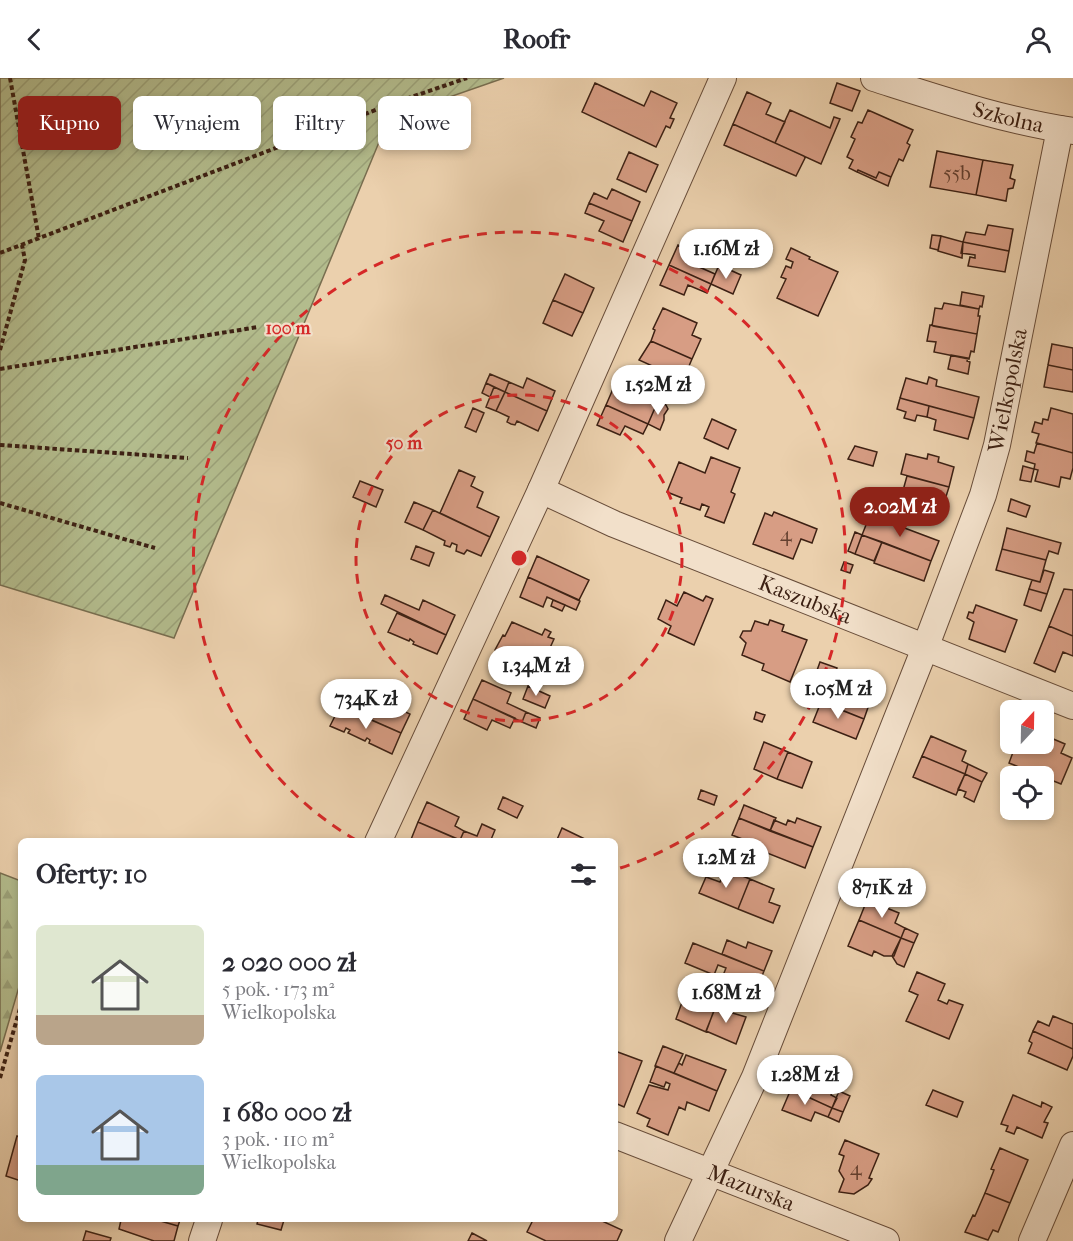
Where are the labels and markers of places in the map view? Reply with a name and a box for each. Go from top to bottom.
pin: 1.16M zł [664,229,788,280]
pin: 1.52M zł [596,365,720,416]
pin: 2.02M zł [838,487,962,538]
centre of rings [509,548,529,568]
pin: 1.34M zł [474,646,598,697]
pin: 1.05M zł [776,669,900,720]
pin: 734K zł [311,679,421,730]
pin: 1.2M zł [671,838,781,889]
pin: 871K zł [827,868,937,919]
pin: 1.68M zł [664,973,788,1024]
pin: 1.28M zł [743,1055,867,1106]

